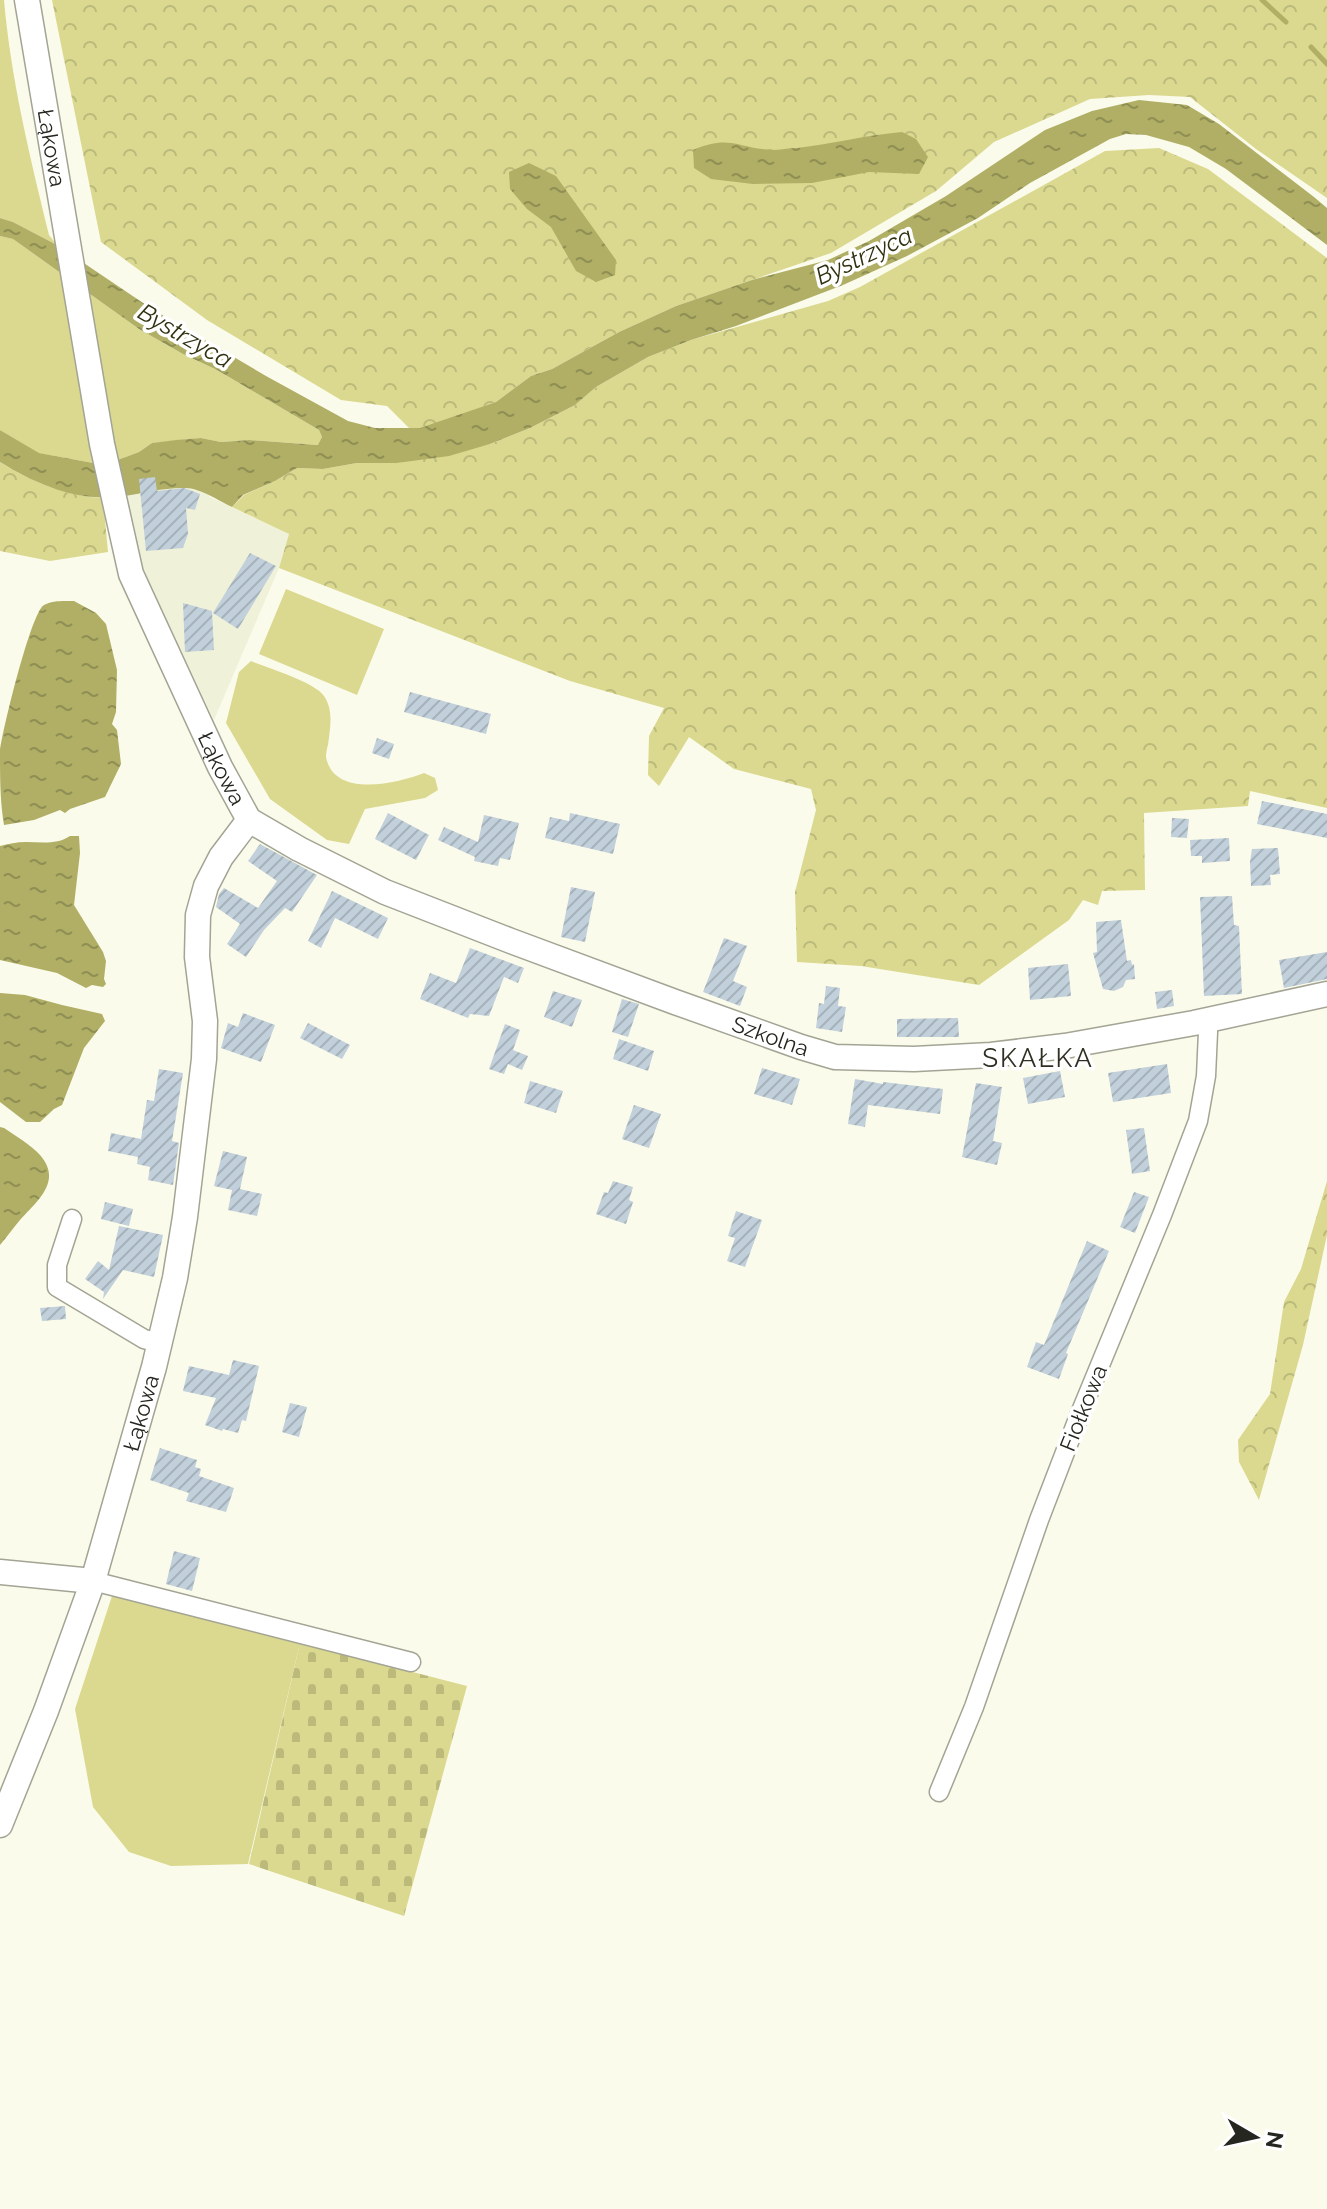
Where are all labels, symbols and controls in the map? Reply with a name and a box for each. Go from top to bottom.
street label: Łąkowa [33,107,71,189]
water label: Bystrzyca [811,221,917,291]
water label: Bystrzyca [133,297,237,374]
street label: Łąkowa [193,728,251,809]
street label: Szkolna [729,1011,812,1062]
district label: SKAŁKA [982,1043,1094,1073]
street label: Fiołkowa [1054,1361,1112,1455]
street label: Łąkowa [118,1372,164,1454]
north arrow [1215,2097,1295,2177]
text: N [1261,2130,1289,2150]

